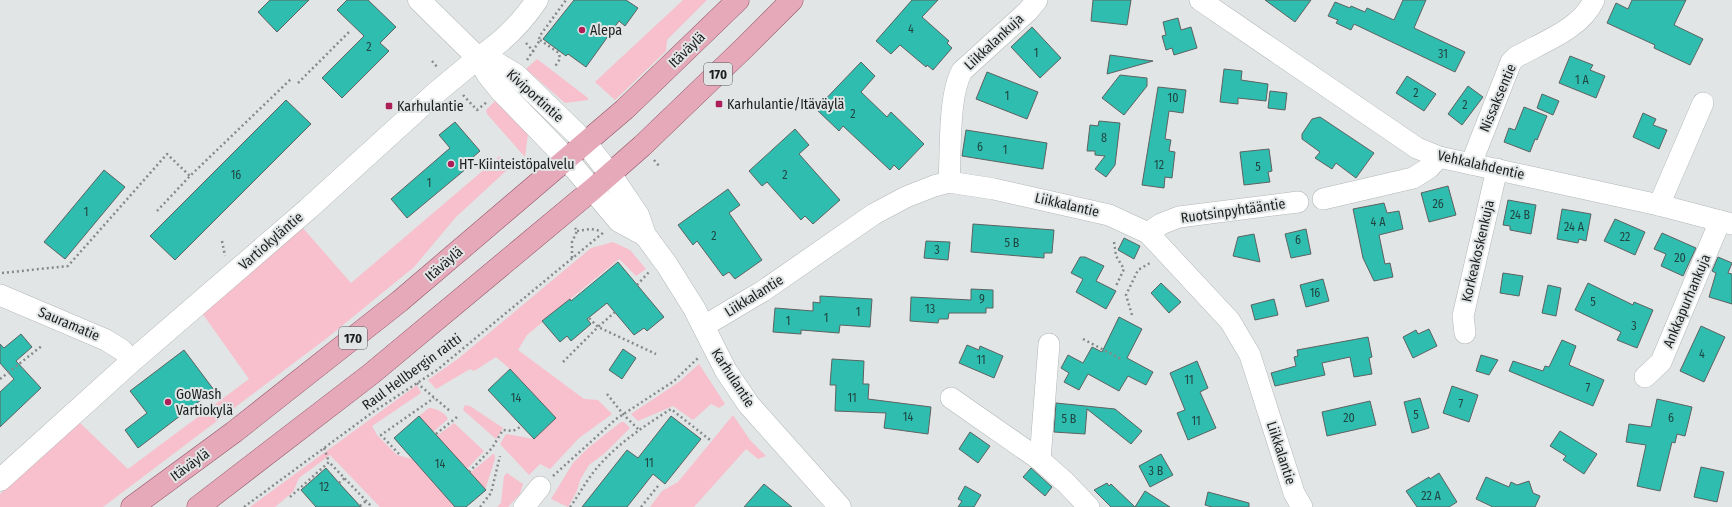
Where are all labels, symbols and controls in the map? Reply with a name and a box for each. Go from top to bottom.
street label: Liikkalankuja [961,10,1027,74]
place label: Alepa [590,22,622,39]
house number: 4 [908,22,914,36]
marker: Alepa [577,25,587,35]
street label: Itäväylä [665,28,709,71]
house number: 2 [366,40,372,54]
house number: 1 [1034,46,1038,60]
house number: 31 [1438,47,1448,61]
street label: Nissaksentie [1476,61,1520,135]
road number: 170 [704,63,732,85]
street label: Kiviportintie [503,66,567,126]
house number: 1 A [1575,73,1590,87]
house number: 2 [1413,86,1419,100]
house number: 1 [1005,89,1009,103]
house number: 10 [1168,91,1178,105]
place label: Karhulantie/Itäväylä [727,96,845,113]
place label: Karhulantie [397,98,464,115]
house number: 2 [1462,98,1468,112]
marker: Karhulantie/Itäväylä [714,99,724,109]
marker: Karhulantie [384,101,394,111]
house number: 2 [850,107,856,121]
house number: 8 [1101,131,1107,145]
house number: 6 [977,140,983,154]
house number: 1 [1003,143,1007,157]
street label: Vehkalahdentie [1436,147,1526,183]
place label: HT-Kiinteistöpalvelu [459,156,575,173]
house number: 12 [1154,158,1164,172]
marker: HT-Kiinteistöpalvelu [446,159,456,169]
house number: 5 [1255,160,1261,174]
house number: 16 [231,168,241,182]
house number: 2 [782,168,788,182]
house number: 1 [427,176,431,190]
street label: Liikkalantie [1033,189,1101,221]
street label: Ruotsinpyhtääntie [1180,195,1286,227]
house number: 26 [1432,197,1444,211]
street label: Korkeakoskenkuja [1458,198,1498,304]
house number: 1 [84,205,88,219]
street label: Vartiokyläntie [235,208,307,273]
house number: 24 B [1510,208,1531,222]
house number: 4 A [1371,215,1386,229]
house number: 24 A [1564,220,1585,234]
house number: 2 [711,229,717,243]
house number: 22 [1620,230,1630,244]
house number: 6 [1295,233,1301,247]
house number: 5 B [1005,236,1020,250]
street label: Itäväylä [422,243,466,285]
house number: 3 [934,243,940,257]
house number: 20 [1674,251,1686,265]
street label: Ankkapurhankuja [1660,252,1714,350]
street label: Liikkalantie [722,271,786,321]
house number: 16 [1310,286,1320,300]
house number: 9 [979,292,985,306]
house number: 5 [1590,295,1596,309]
house number: 13 [925,302,935,316]
street label: Sauramatie [36,303,102,345]
house number: 1 [856,305,860,319]
house number: 1 [824,311,828,325]
house number: 1 [786,314,790,328]
house number: 3 [1631,319,1637,333]
road number: 170 [339,327,367,349]
street label: Raul Hellbergin raitti [359,330,465,414]
street label: Karhulantie [708,345,758,411]
house number: 4 [1699,347,1705,361]
house number: 11 [976,353,986,367]
house number: 11 [1184,373,1194,387]
house number: 7 [1586,381,1591,395]
place label: GoWash Vartiokylä [176,386,233,419]
house number: 14 [511,391,521,405]
house number: 11 [847,391,857,405]
marker: GoWash Vartiokylä [163,397,173,407]
house number: 7 [1459,397,1464,411]
house number: 5 [1413,408,1419,422]
house number: 14 [903,410,913,424]
house number: 20 [1343,411,1355,425]
house number: 6 [1668,411,1674,425]
house number: 5 B [1062,412,1077,426]
house number: 11 [1191,414,1201,428]
street label: Liikkalantie [1263,419,1299,487]
street label: Itäväylä [167,445,213,485]
house number: 11 [644,456,654,470]
house number: 14 [435,457,445,471]
house number: 3 B [1149,464,1164,478]
house number: 12 [319,480,329,494]
house number: 22 A [1421,489,1442,503]

